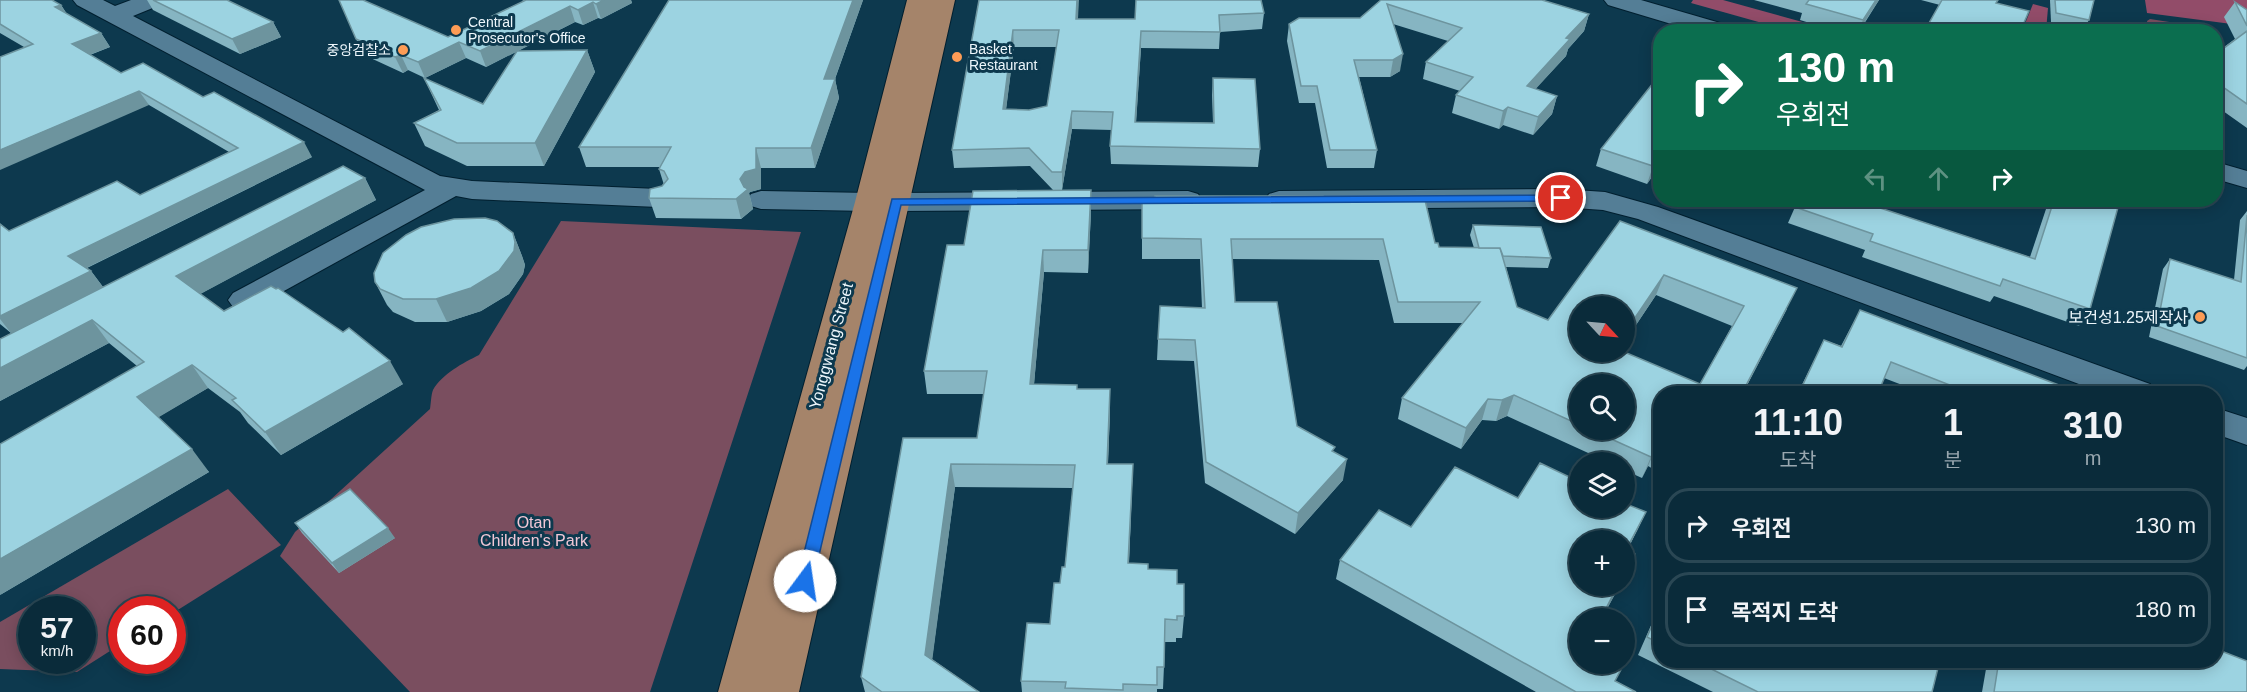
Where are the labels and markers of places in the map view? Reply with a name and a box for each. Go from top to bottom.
place label: Central Prosecutor's Office [468,14,586,46]
marker: Central Prosecutor's Office [449,23,463,37]
place label: Basket Restaurant [969,41,1038,73]
place label: 중앙검찰소 [327,42,391,58]
marker: 중앙검찰소 [396,43,410,57]
marker: Basket Restaurant [950,50,964,64]
pin [1535,172,1586,223]
place label: 보건성1.25제작사 [2069,309,2188,326]
marker: 보건성1.25제작사 [2193,310,2207,324]

